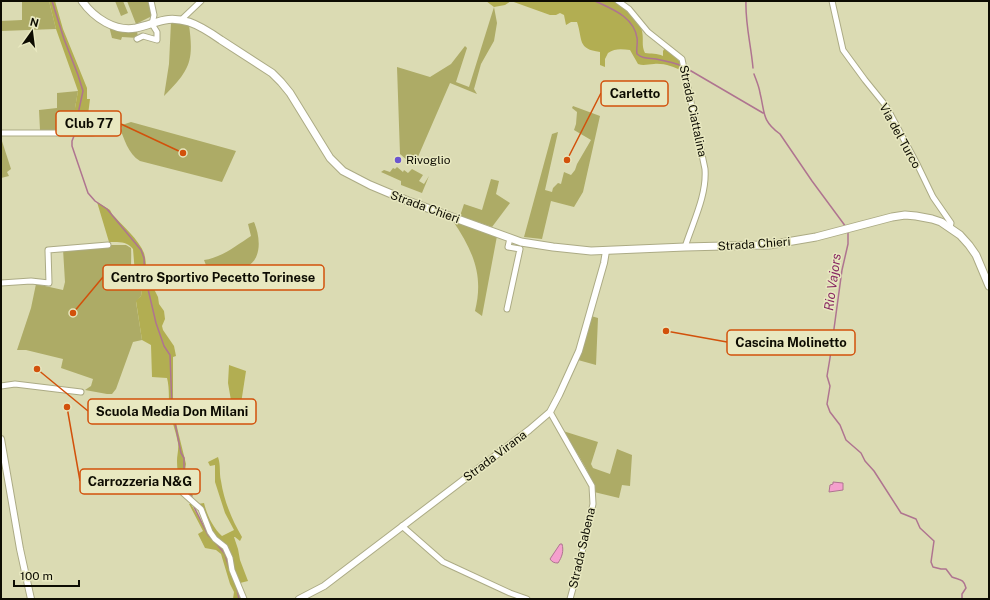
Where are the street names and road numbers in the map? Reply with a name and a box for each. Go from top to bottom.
street label: Strada Ciattalina [676,64,710,158]
street label: Via del Turco [876,101,924,171]
street label: Strada Chieri [388,188,462,226]
street label: Strada Chieri [717,234,791,254]
street label: Strada Virana [461,428,529,484]
street label: Strada Sabena [566,506,598,590]

